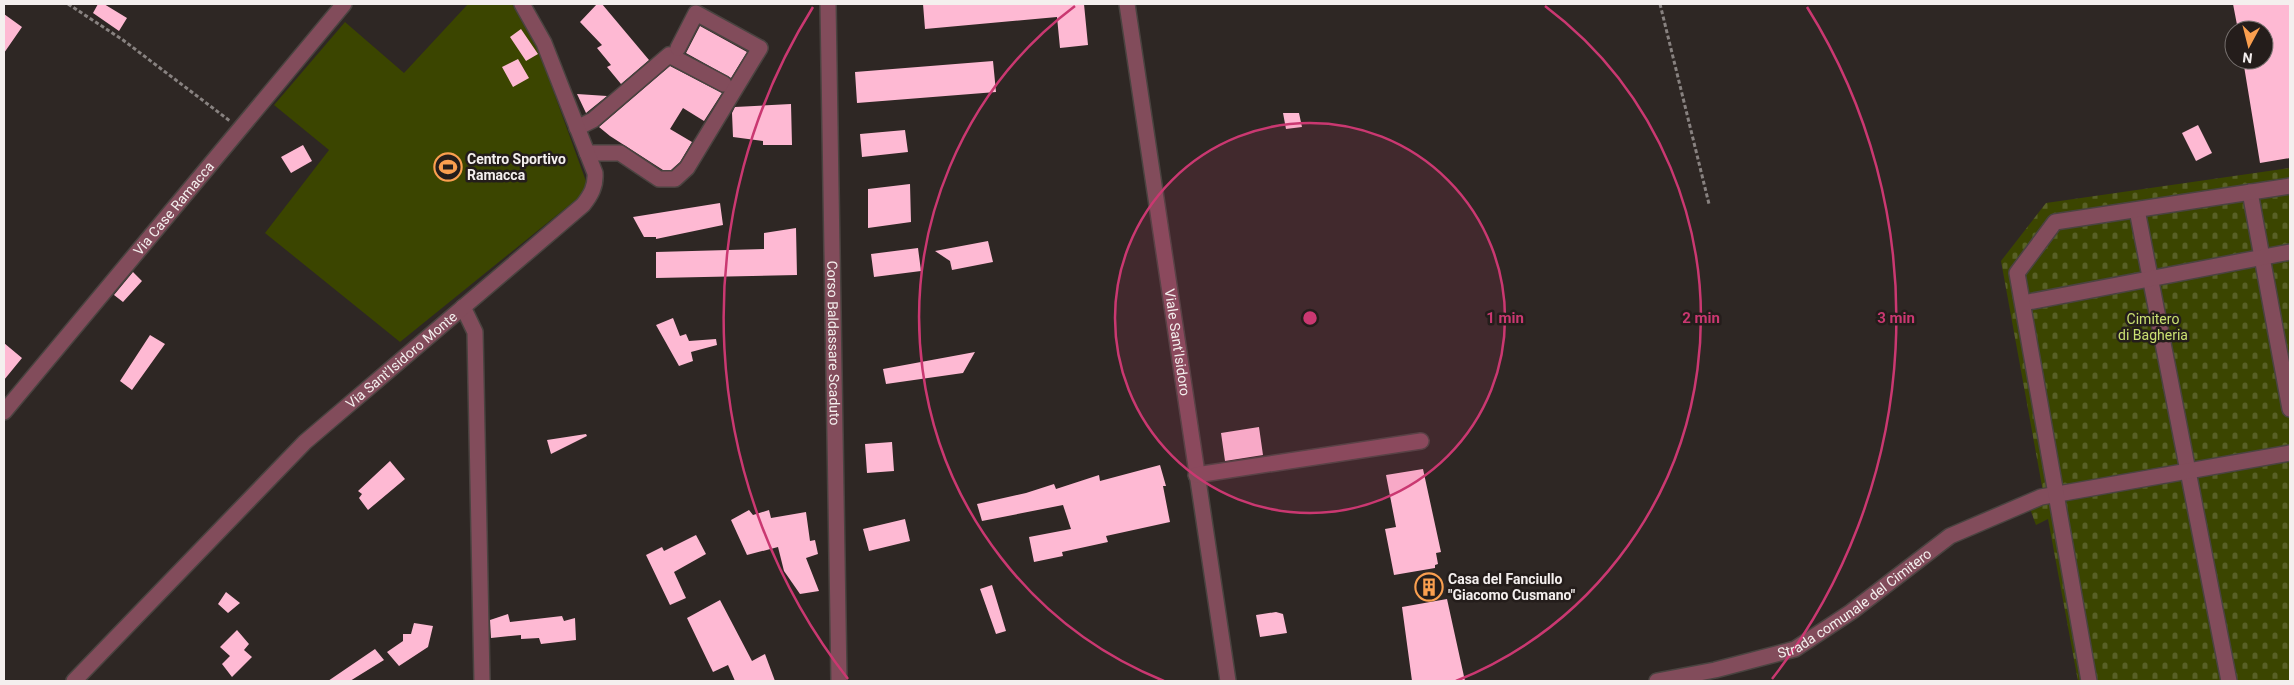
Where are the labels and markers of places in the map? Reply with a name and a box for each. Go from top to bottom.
place label: Centro Sportivo Ramacca [467,151,566,183]
sports icon: Centro Sportivo Ramacca [433,152,463,182]
centre of rings [1301,309,1319,327]
place label: Casa del Fanciullo "Giacomo Cusmano" [1448,571,1576,603]
building icon: Casa del Fanciullo "Giacomo Cusmano" [1414,572,1444,602]

